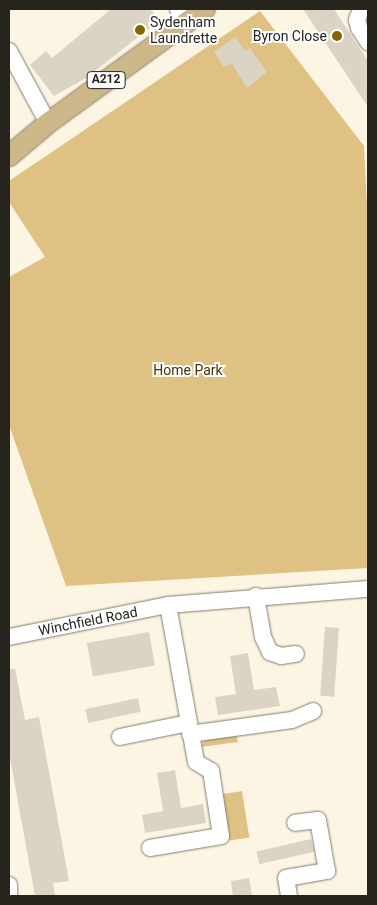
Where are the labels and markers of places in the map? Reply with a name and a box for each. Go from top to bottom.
place label: Sydenham Laundrette [150,14,217,46]
marker: Sydenham Laundrette [134,24,146,36]
place label: Byron Close [253,28,327,44]
marker: Byron Close [331,30,343,42]

